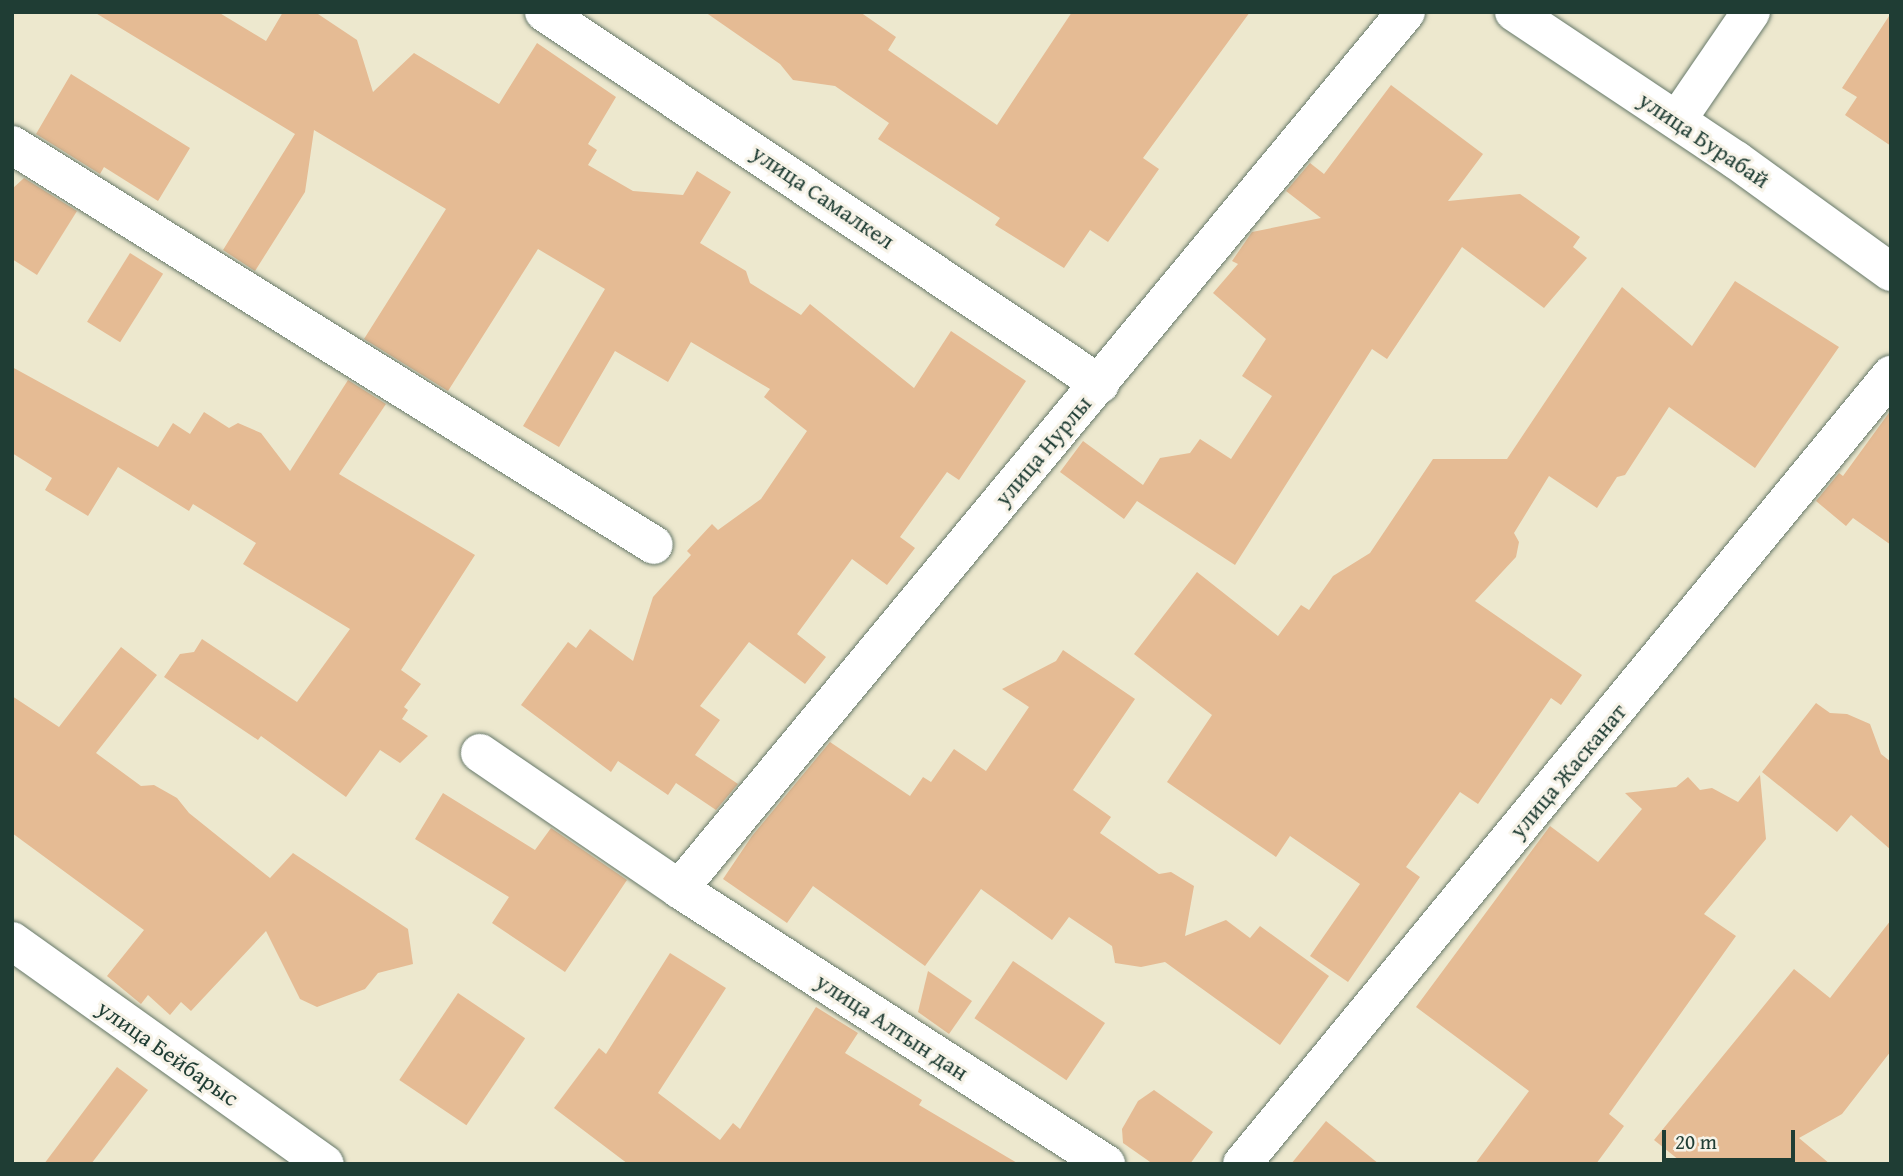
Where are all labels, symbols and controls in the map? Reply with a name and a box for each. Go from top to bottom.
street label: улица Бурабай [1633,86,1775,194]
street label: улица Самалкел [746,139,900,255]
street label: улица Нурлы [989,390,1097,512]
street label: улица Жасканат [1504,698,1632,844]
street label: улица Алтын дан [811,967,973,1087]
street label: улица Бейбарыс [92,994,244,1112]
scale bar [1665,1116,1798,1160]
text: 20 m [1675,1126,1717,1157]

